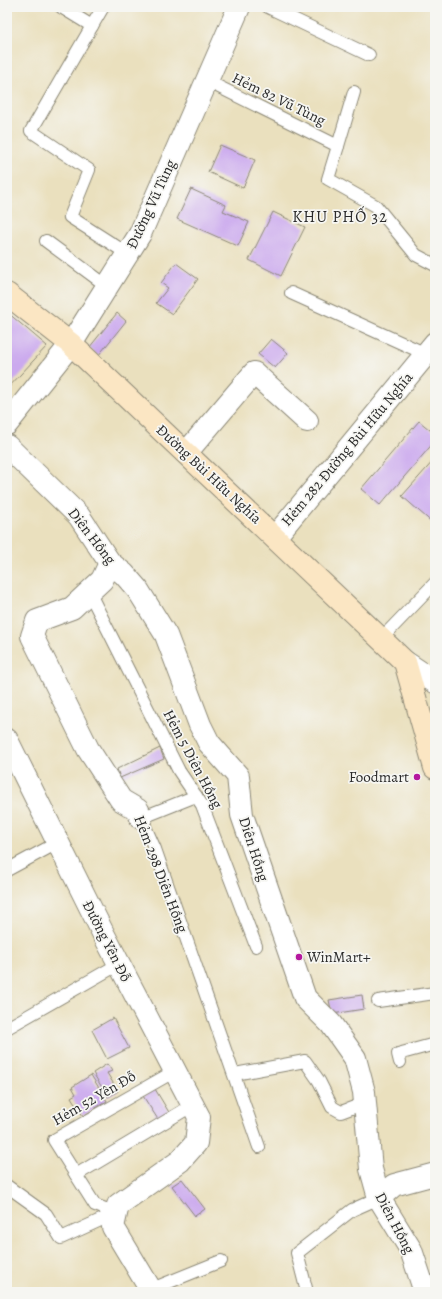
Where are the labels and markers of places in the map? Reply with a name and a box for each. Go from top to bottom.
place label: Foodmart [349,767,409,787]
marker: Foodmart [412,772,422,782]
place label: WinMart+ [306,947,371,967]
marker: WinMart+ [294,952,304,962]

